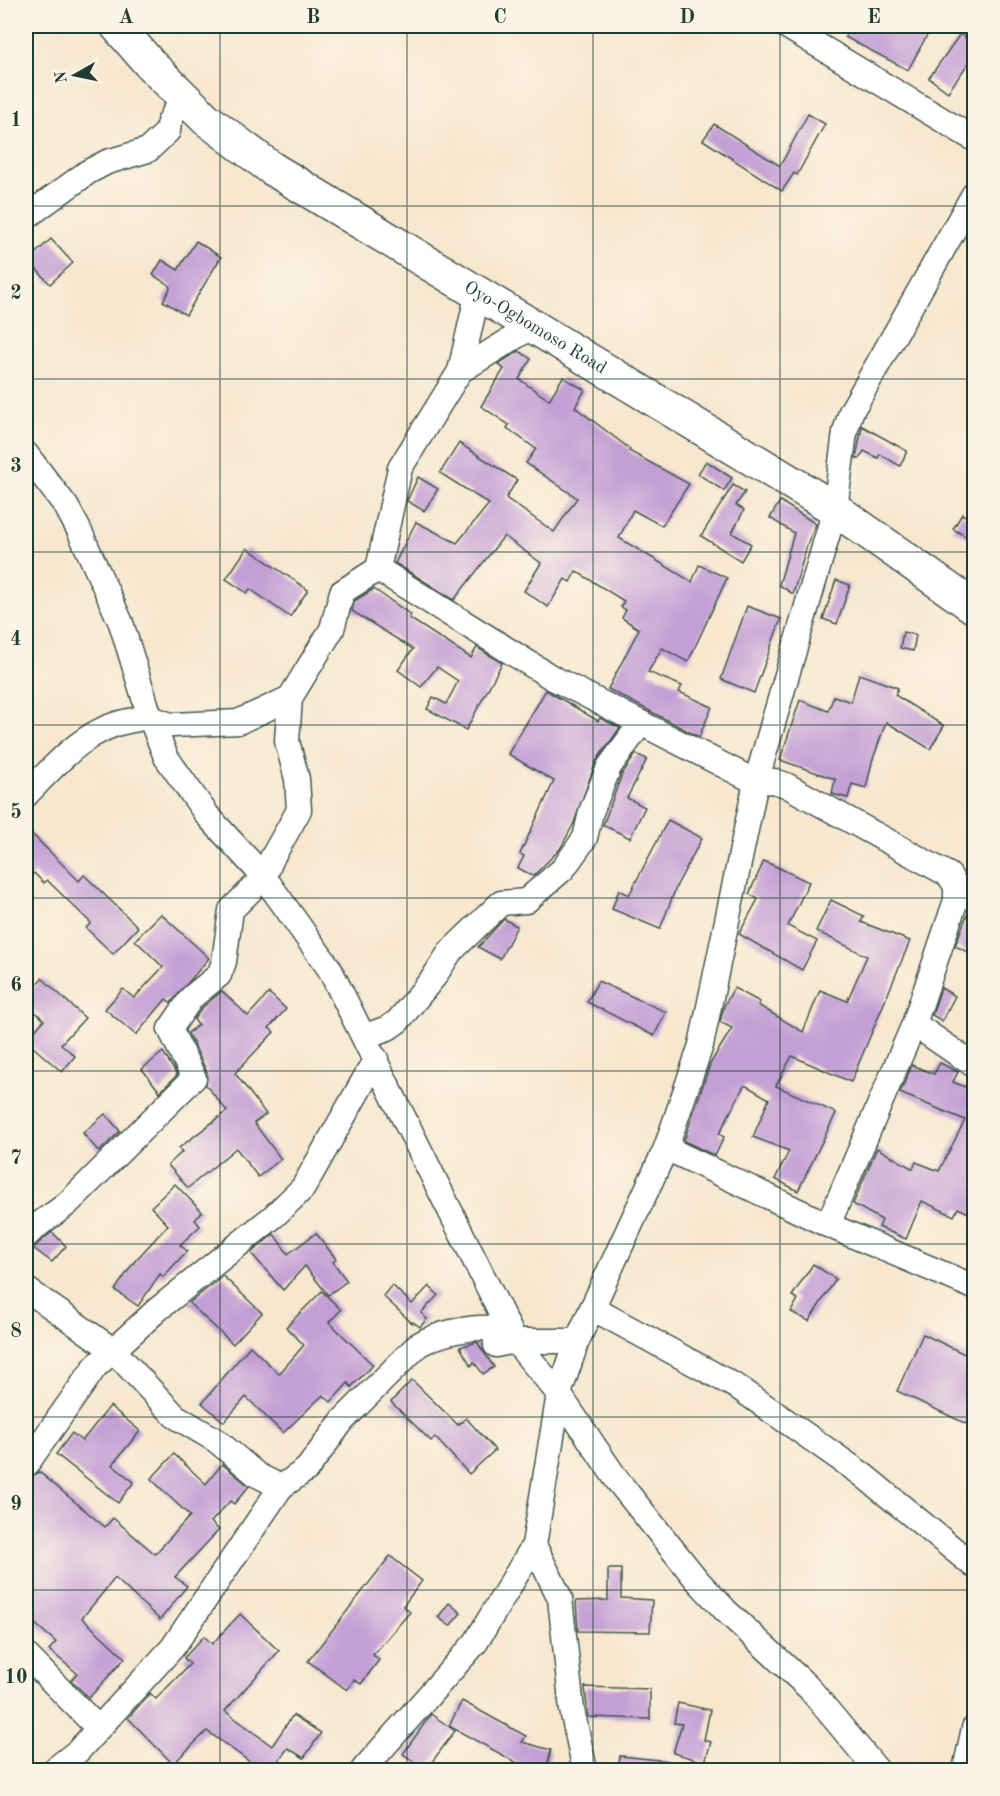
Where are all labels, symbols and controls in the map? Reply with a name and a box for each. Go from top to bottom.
text: A [118,8,134,28]
text: B [306,8,320,28]
text: C [493,8,507,28]
text: D [679,8,695,28]
text: E [867,8,881,28]
north arrow [45,45,105,105]
text: N [53,69,71,84]
text: 1 [10,111,22,131]
street label: Oyo-Ogbomoso Road [461,278,609,378]
text: 2 [10,284,22,304]
text: 3 [10,457,22,477]
text: 4 [10,630,22,650]
text: 5 [10,802,22,823]
text: 6 [10,976,22,996]
text: 7 [10,1149,22,1169]
text: 8 [10,1322,22,1342]
text: 9 [10,1495,22,1515]
text: 10 [4,1668,28,1688]

